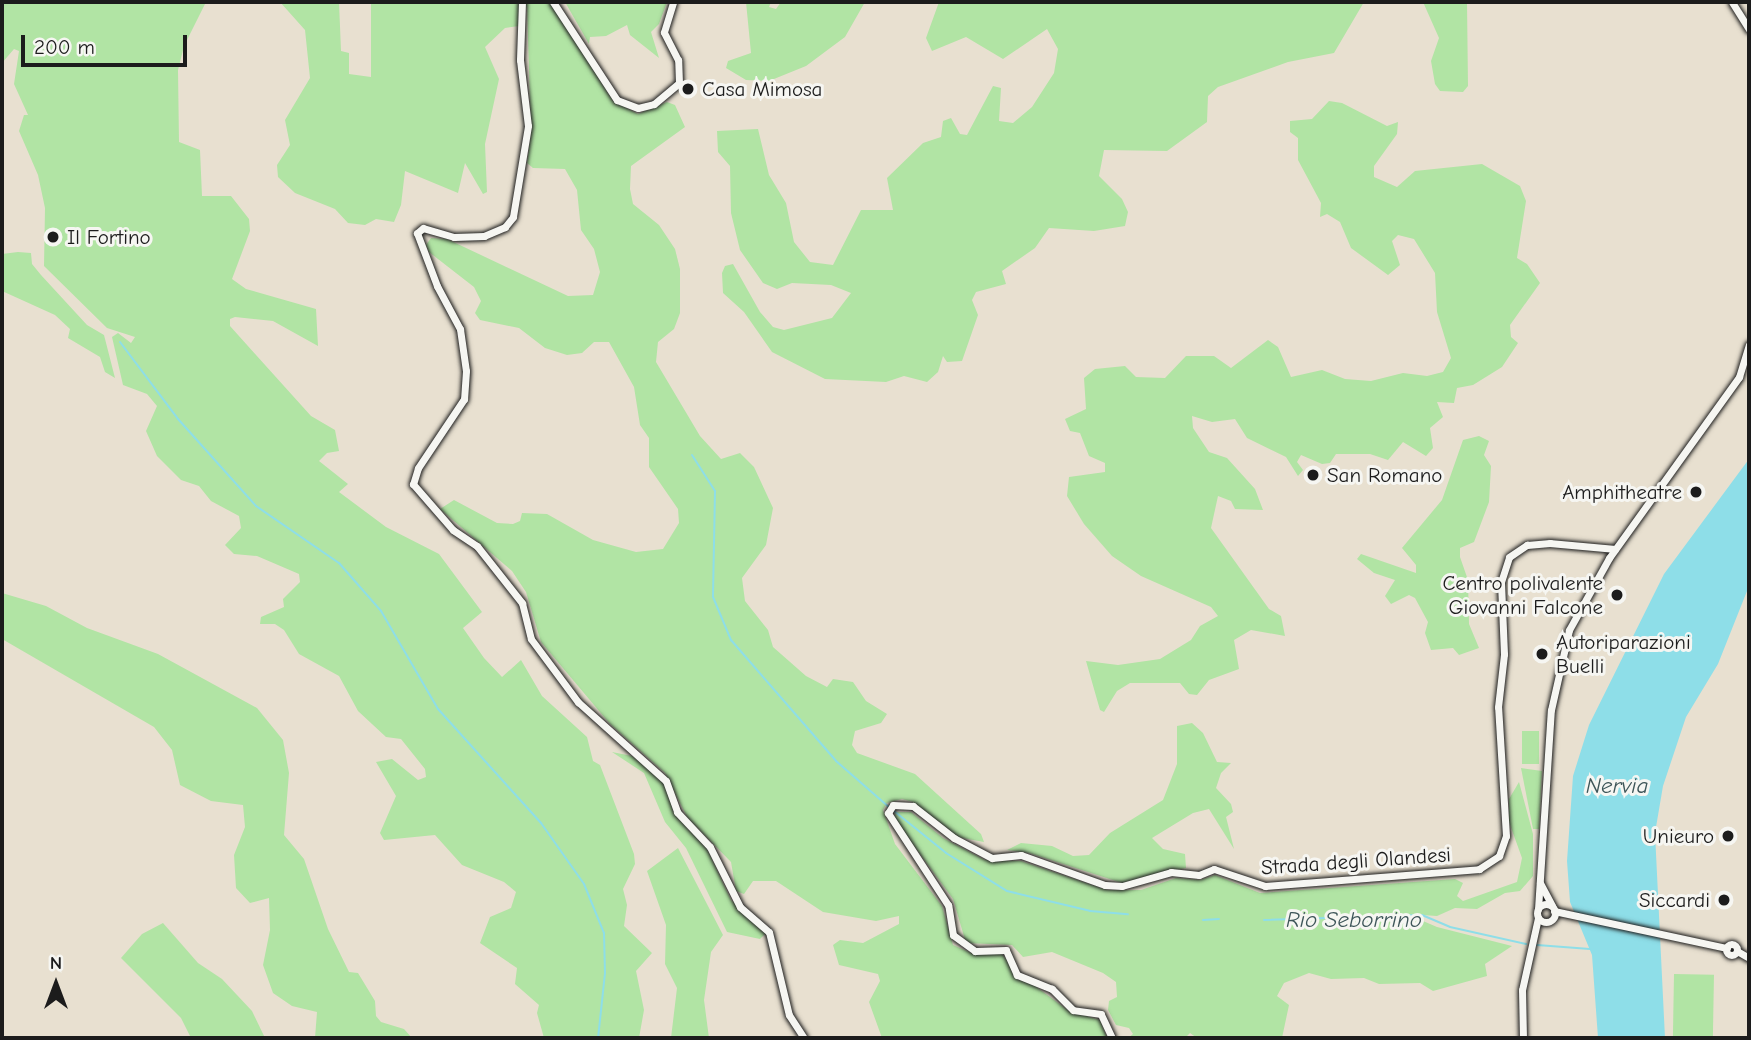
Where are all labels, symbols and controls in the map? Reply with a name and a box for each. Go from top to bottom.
scale bar [24,21,191,65]
text: 200 m [34,35,95,59]
place label: Casa Mimosa [702,76,822,102]
marker: Casa Mimosa [680,81,696,97]
place label: Il Fortino [67,224,151,250]
marker: Il Fortino [45,229,61,245]
place label: San Romano [1327,462,1442,488]
marker: San Romano [1305,467,1321,483]
place label: Amphitheatre [1562,479,1682,505]
marker: Amphitheatre [1688,484,1704,500]
place label: Centro polivalente Giovanni Falcone [1442,570,1603,620]
marker: Centro polivalente Giovanni Falcone [1609,587,1625,603]
place label: Autoriparazioni Buelli [1556,629,1691,679]
marker: Autoriparazioni Buelli [1534,646,1550,662]
water label: Nervia [1586,772,1648,800]
place label: Unieuro [1643,823,1714,849]
marker: Unieuro [1720,828,1736,844]
street label: Strada degli Olandesi [1260,842,1452,880]
place label: Siccardi [1639,887,1710,913]
marker: Siccardi [1716,892,1732,908]
water label: Rio Seborrino [1286,906,1422,934]
north arrow [21,949,91,1019]
text: N [50,952,62,974]

